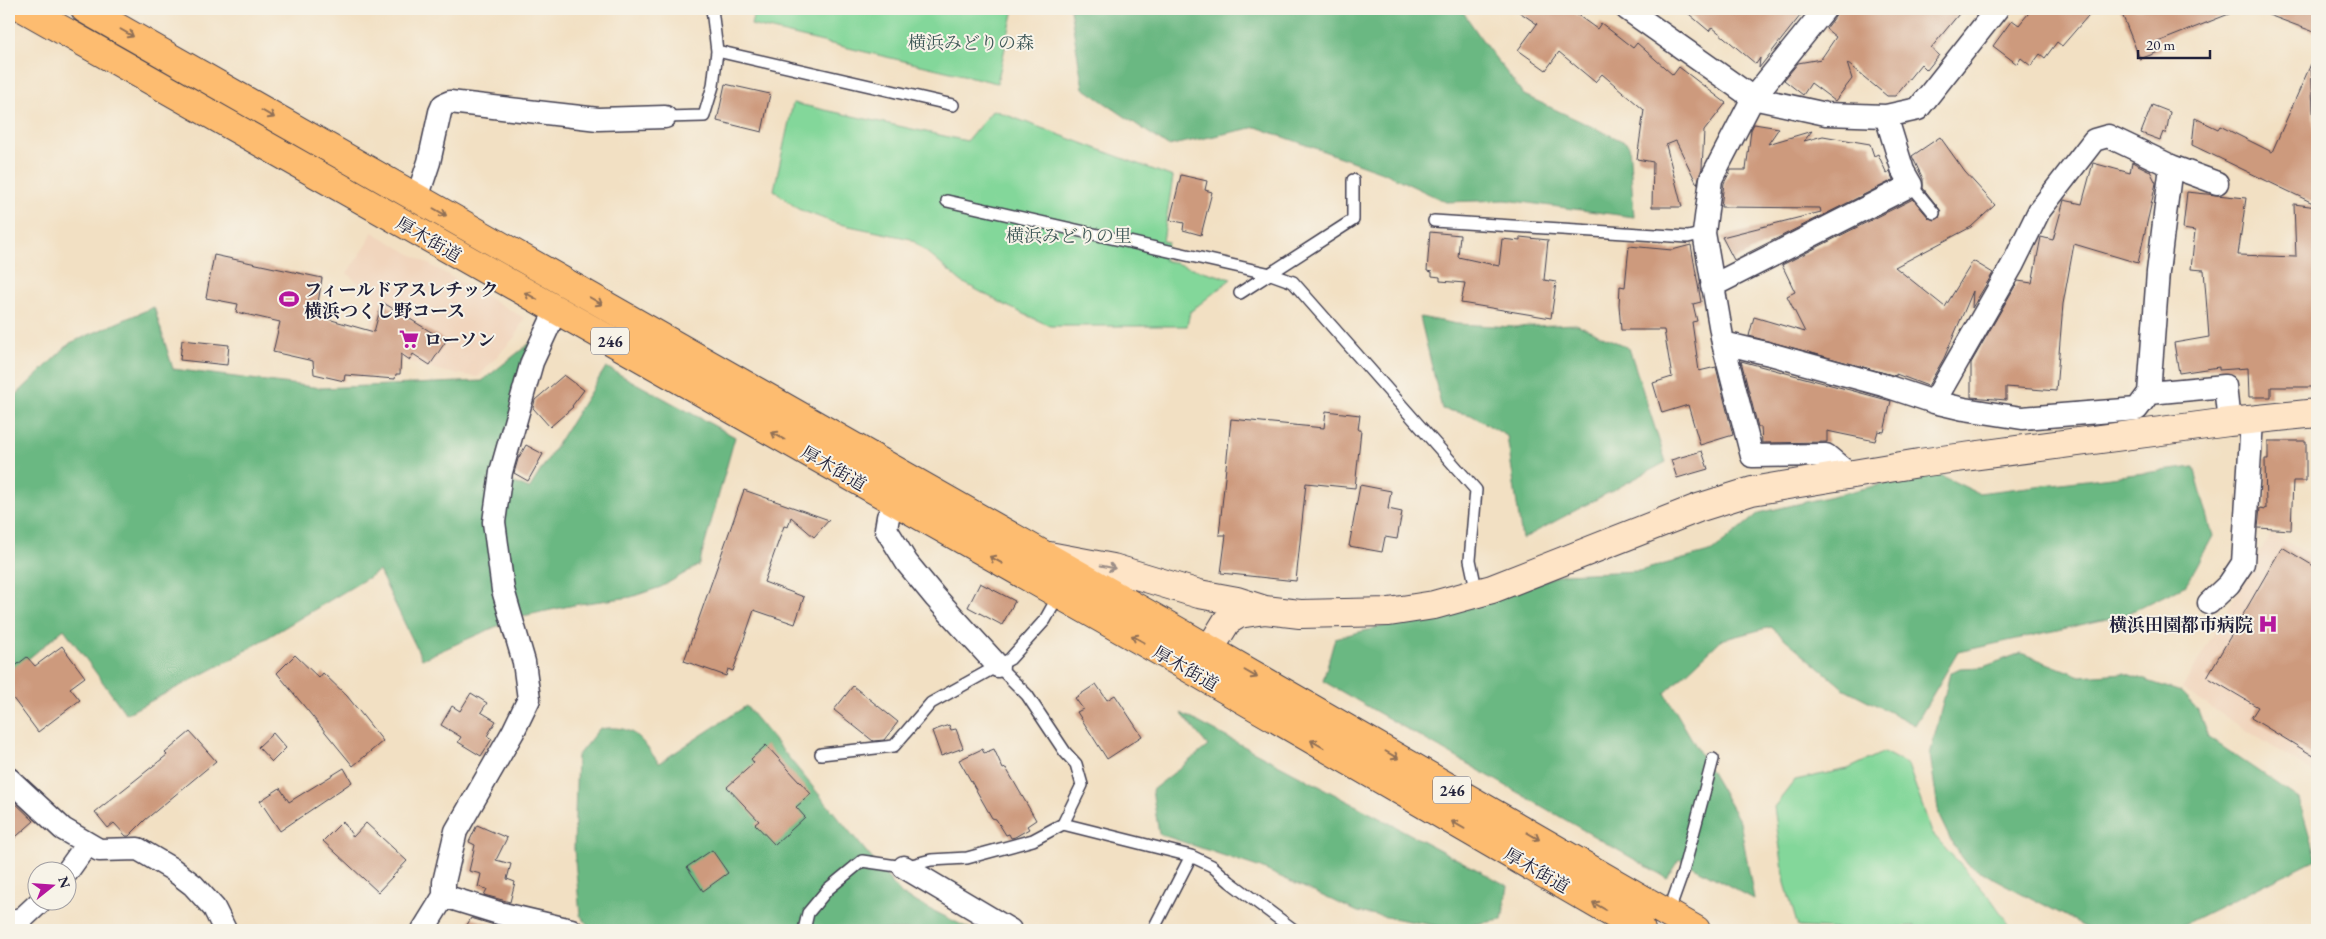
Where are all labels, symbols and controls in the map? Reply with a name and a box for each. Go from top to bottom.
one-way arrow [120,28,135,38]
scale bar [2138,28,2211,60]
park label: 横浜みどりの森 [908,31,1034,54]
text: 20 m [2146,35,2175,54]
one-way arrow [261,109,275,119]
one-way arrow [432,207,446,217]
street label: 厚木街道 [392,211,466,267]
park label: 横浜みどりの里 [1006,224,1132,247]
place label: フィールドアスレチック 横浜つくし野コース [304,278,498,322]
sports icon: フィールドアスレチック 横浜つくし野コース [278,288,300,310]
one-way arrow [523,291,538,301]
one-way arrow [589,296,603,306]
supermarket icon: ローソン [398,328,420,350]
place label: ローソン [424,328,495,351]
road number: 246 [591,328,629,354]
one-way arrow [772,431,786,441]
street label: 厚木街道 [797,440,871,496]
one-way arrow [989,554,1004,564]
one-way arrow [1099,563,1115,572]
place label: 横浜田園都市病院 [2109,613,2253,636]
hospital icon: 横浜田園都市病院 [2257,613,2279,635]
one-way arrow [1131,634,1145,644]
street label: 厚木街道 [1149,640,1223,696]
one-way arrow [1244,669,1259,679]
one-way arrow [1311,738,1325,748]
one-way arrow [1384,751,1399,761]
road number: 246 [1433,776,1471,804]
one-way arrow [1451,819,1466,829]
one-way arrow [1525,832,1539,842]
street label: 厚木街道 [1500,842,1574,898]
north arrow [28,862,78,912]
text: N [54,874,75,891]
one-way arrow [1591,901,1606,911]

